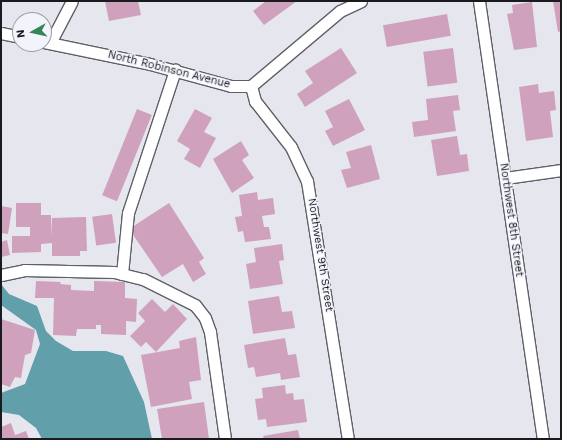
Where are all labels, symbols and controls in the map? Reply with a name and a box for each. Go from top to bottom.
north arrow [12,12,52,52]
text: N [14,29,28,39]
street label: North Robinson Avenue [106,48,232,92]
street label: Northwest 8th Street [496,162,526,278]
street label: Northwest 9th Street [305,197,335,313]

